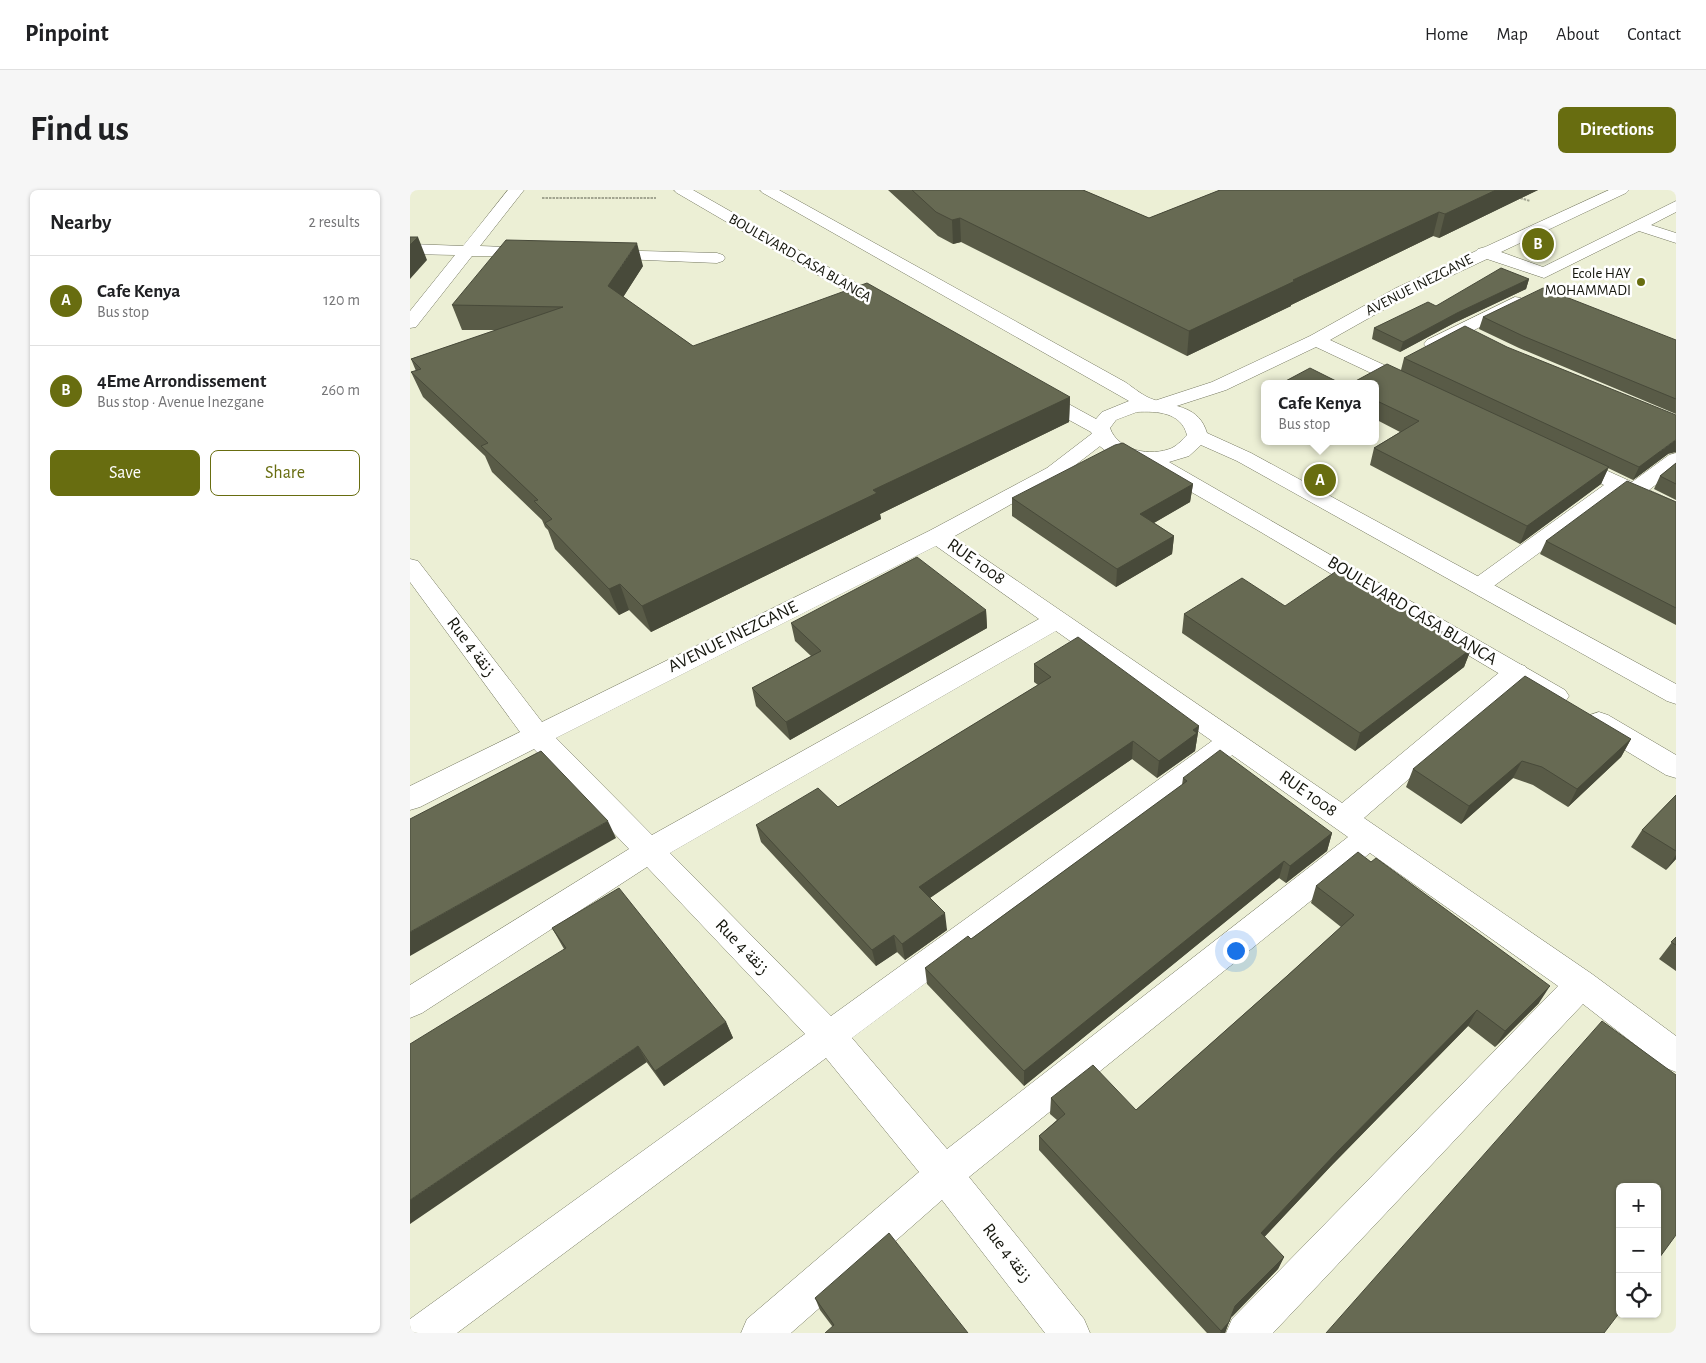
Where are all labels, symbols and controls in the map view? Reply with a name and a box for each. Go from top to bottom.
text: Pinpoint [25,22,109,46]
text: Home [1425,26,1468,44]
text: Map [1496,26,1528,44]
text: About [1556,26,1599,44]
text: Contact [1627,26,1681,44]
button: Directions [1558,107,1676,153]
text: Find us [30,112,129,147]
street label: BOULEVARD CASA BLANCA [726,211,874,305]
text: Nearby [50,212,111,233]
text: 2 results [308,214,360,230]
pin: B [1522,225,1554,263]
street label: AVENUE INEZGANE [1363,252,1475,318]
place label: Ecole HAY MOHAMMADI [1545,266,1631,298]
marker: Ecole HAY MOHAMMADI [1635,276,1647,288]
text: Cafe Kenya [97,282,180,301]
text: A [61,292,71,308]
text: 120 m [323,292,360,308]
text: Bus stop [97,304,149,320]
text: 4Eme Arrondissement [97,372,266,391]
popup [1261,380,1379,445]
text: B [61,382,71,398]
text: 260 m [321,382,360,398]
text: Bus stop · Avenue Inezgane [97,394,264,410]
text: Cafe Kenya [1278,394,1362,413]
text: Bus stop [1278,416,1330,432]
button: Save [50,450,200,496]
button: Share [210,450,360,496]
pin: A [1304,461,1336,499]
street label: RUE 1008 [944,536,1008,588]
street label: BOULEVARD CASA BLANCA [1324,553,1500,669]
street label: AVENUE INEZGANE [665,598,801,676]
street label: Rue 4 زنقة [443,614,499,680]
street label: RUE 1008 [1276,768,1340,820]
street label: Rue 4 زنقة [712,916,772,978]
your location [1223,938,1249,964]
map controls [1616,1183,1661,1318]
button: + [1616,1183,1661,1228]
street label: Rue 4 زنقة [979,1220,1035,1286]
button: − [1616,1228,1661,1273]
button: locate [1616,1273,1661,1318]

